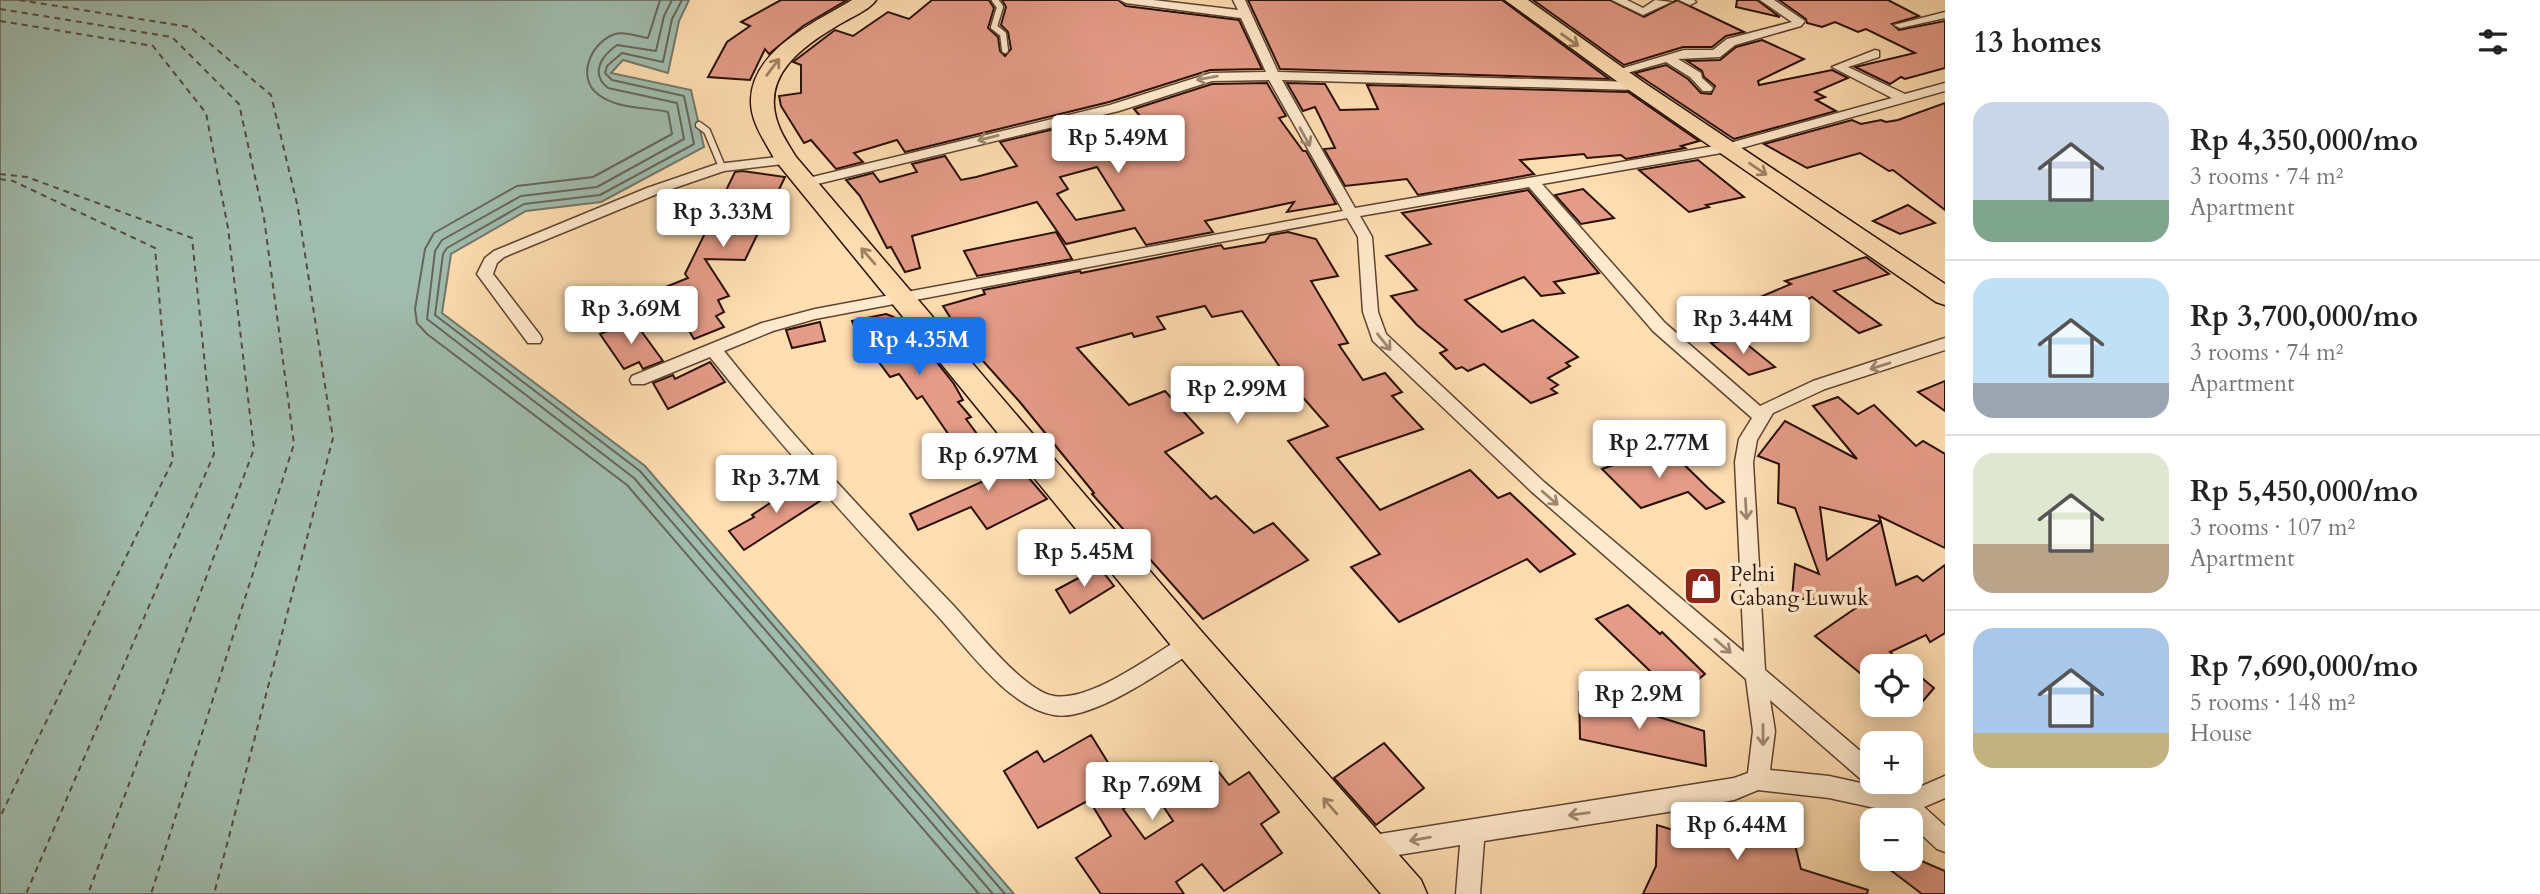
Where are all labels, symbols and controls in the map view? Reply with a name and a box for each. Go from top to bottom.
text: 13 homes [1973,22,2102,63]
icon: filters [2474,23,2512,61]
one-way arrow [1560,32,1579,47]
one-way arrow [765,59,780,77]
one-way arrow [1196,72,1219,85]
pin: Rp 5.49M [1046,116,1190,175]
text: Rp 4,350,000/mo [2190,120,2418,161]
text: Rp 5.49M [1068,122,1168,153]
one-way arrow [1298,126,1312,146]
icon: home [2029,130,2113,214]
one-way arrow [977,132,1000,146]
text: 3 rooms · 74 m² [2190,161,2343,192]
one-way arrow [1747,162,1767,176]
pin: Rp 3.33M [651,190,795,249]
text: Apartment [2190,192,2294,223]
text: Rp 3.33M [673,196,773,227]
one-way arrow [860,248,876,266]
pin: Rp 3.69M [559,286,703,346]
text: Rp 3.69M [581,293,681,324]
pin: Rp 3.44M [1671,296,1815,356]
text: Rp 3,700,000/mo [2190,296,2418,337]
text: Rp 3.44M [1693,303,1793,334]
icon: home [2029,306,2113,390]
pin: Rp 4.35M [847,318,991,377]
text: Rp 4.35M [869,324,969,355]
one-way arrow [1377,333,1392,351]
text: 3 rooms · 74 m² [2190,337,2343,368]
one-way arrow [1870,361,1892,373]
pin: Rp 2.99M [1165,366,1309,426]
text: Apartment [2190,368,2294,399]
text: Rp 2.99M [1187,373,1287,404]
pin: Rp 2.77M [1587,420,1731,480]
text: Rp 2.77M [1609,427,1709,458]
pin: Rp 6.97M [916,434,1060,493]
text: Rp 6.97M [938,440,1038,471]
pin: Rp 3.7M [711,456,841,515]
text: Rp 3.7M [732,462,820,493]
text: Rp 5,450,000/mo [2190,471,2418,512]
icon: home [2029,481,2113,565]
one-way arrow [1541,490,1559,506]
one-way arrow [1739,497,1752,520]
text: 3 rooms · 107 m² [2190,512,2355,543]
pin: Rp 5.45M [1012,530,1156,589]
text: Rp 5.45M [1034,536,1134,567]
text: Apartment [2190,543,2294,574]
place label: Pelni Cabang Luwuk [1730,560,1869,613]
shop icon: Pelni Cabang Luwuk [1682,565,1724,607]
one-way arrow [1714,638,1732,654]
text: Rp 7,690,000/mo [2190,646,2418,687]
map controls [1860,654,1923,871]
button: locate [1860,654,1923,717]
icon: home [2029,656,2113,740]
pin: Rp 2.9M [1574,672,1704,731]
text: Rp 2.9M [1595,678,1683,709]
text: 5 rooms · 148 m² [2190,687,2355,718]
text: House [2190,718,2252,749]
one-way arrow [1757,723,1770,746]
button: + [1860,731,1923,794]
pin: Rp 7.69M [1080,762,1224,822]
text: Rp 7.69M [1102,769,1202,800]
one-way arrow [1322,797,1338,815]
pin: Rp 6.44M [1665,802,1809,862]
one-way arrow [1568,807,1591,820]
button: − [1860,808,1923,871]
text: Rp 6.44M [1687,809,1787,840]
one-way arrow [1409,833,1432,846]

